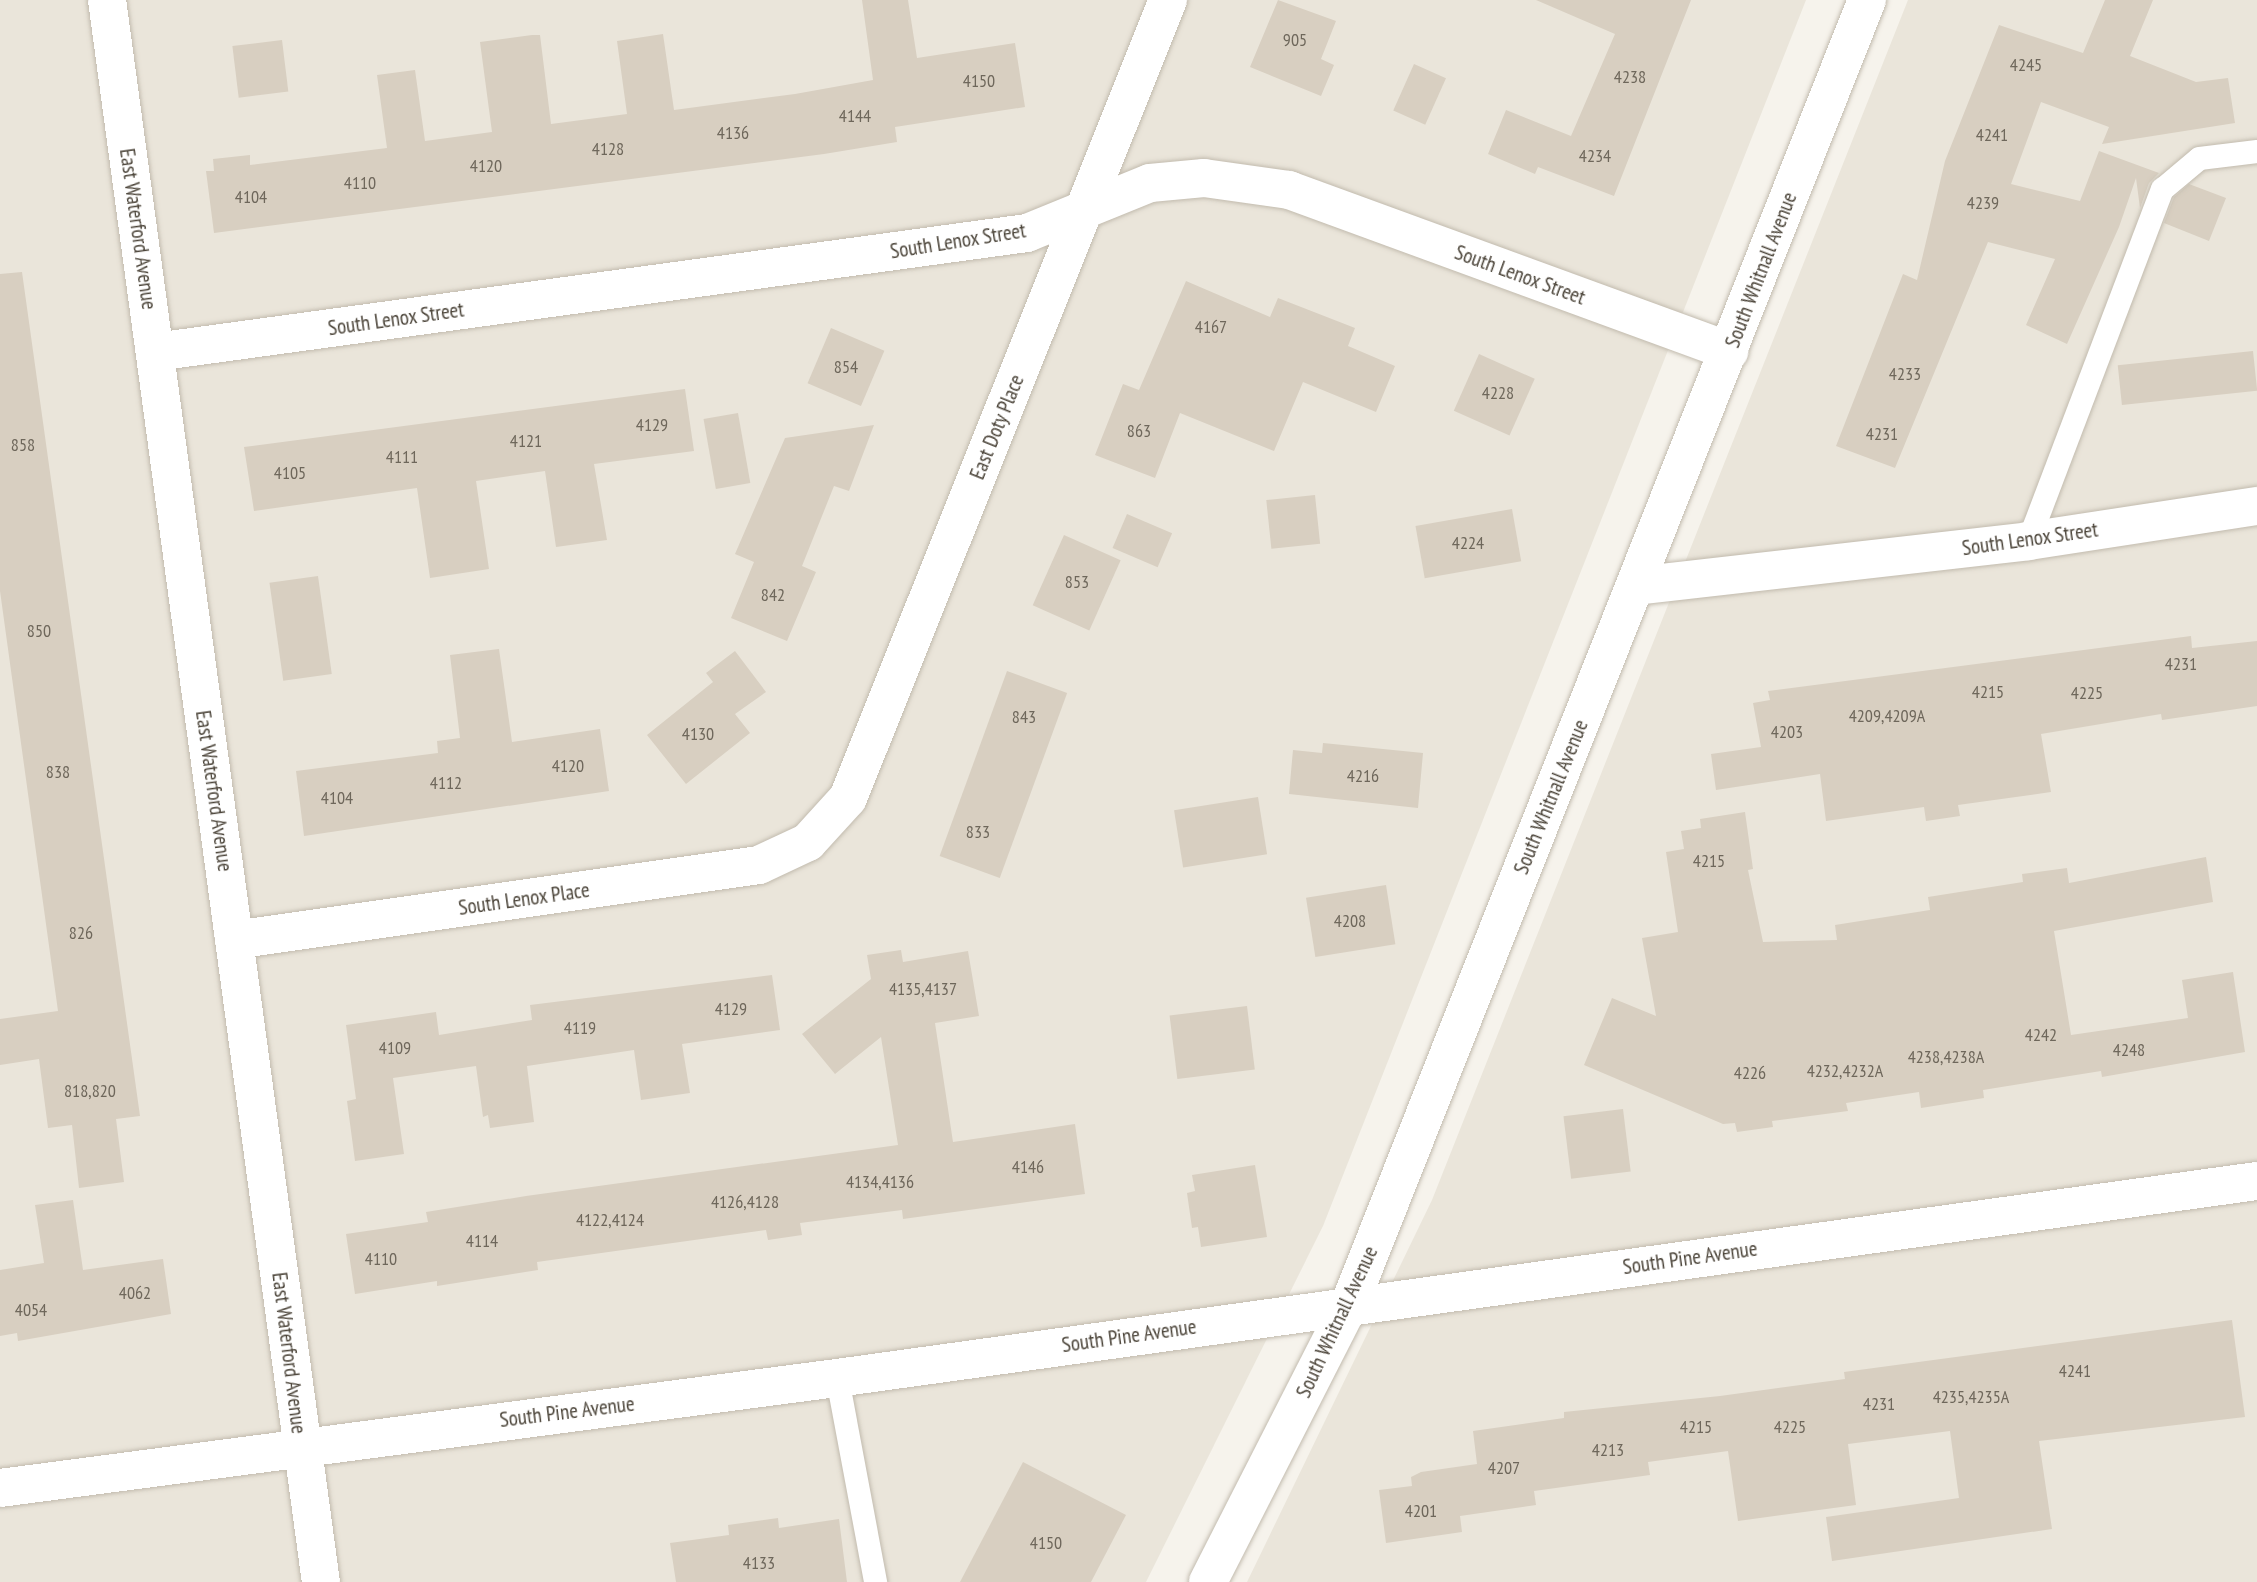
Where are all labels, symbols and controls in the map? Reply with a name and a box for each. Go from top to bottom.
house number: 905 [1283,29,1307,51]
house number: 4245 [2010,54,2042,76]
house number: 4238 [1614,66,1646,88]
house number: 4150 [963,70,995,92]
house number: 4144 [839,105,871,127]
house number: 4136 [717,122,749,144]
house number: 4241 [1976,124,2008,146]
house number: 4128 [592,138,624,160]
house number: 4234 [1579,145,1611,167]
street label: East Waterford Avenue [114,146,162,312]
house number: 4120 [470,155,502,177]
house number: 4110 [344,172,376,194]
house number: 4104 [235,186,267,208]
street label: South Whitnall Avenue [1720,188,1802,352]
house number: 4239 [1967,192,1999,214]
street label: South Lenox Street [888,218,1028,264]
street label: South Lenox Street [1451,240,1589,310]
street label: South Lenox Street [326,297,466,341]
house number: 4167 [1195,316,1227,338]
house number: 854 [834,356,858,378]
house number: 4233 [1889,363,1921,385]
street label: East Doty Place [964,371,1030,483]
house number: 4228 [1482,382,1514,404]
house number: 4129 [636,414,668,436]
house number: 863 [1127,420,1151,442]
house number: 4231 [1866,423,1898,445]
house number: 4121 [510,430,542,452]
house number: 858 [11,434,35,456]
house number: 4111 [386,446,418,468]
house number: 4105 [274,462,306,484]
street label: South Lenox Street [1960,517,2100,561]
house number: 4224 [1452,532,1484,554]
house number: 853 [1065,571,1089,593]
house number: 842 [761,584,785,606]
house number: 850 [27,620,51,642]
house number: 4231 [2165,653,2197,675]
house number: 4215 [1972,681,2004,703]
house number: 4225 [2071,682,2103,704]
house number: 4209,4209A [1849,705,1925,727]
house number: 843 [1012,706,1036,728]
street label: East Waterford Avenue [190,708,238,874]
street label: South Whitnall Avenue [1508,716,1594,878]
house number: 4203 [1771,721,1803,743]
house number: 4130 [682,723,714,745]
house number: 4120 [552,755,584,777]
house number: 838 [46,761,70,783]
house number: 4216 [1347,765,1379,787]
house number: 4112 [430,772,462,794]
house number: 4104 [321,787,353,809]
house number: 833 [966,821,990,843]
house number: 4215 [1693,850,1725,872]
street label: South Lenox Place [457,877,591,921]
house number: 4208 [1334,910,1366,932]
house number: 826 [69,922,93,944]
house number: 4135,4137 [889,978,957,1000]
house number: 4129 [715,998,747,1020]
house number: 4119 [564,1017,596,1039]
house number: 4242 [2025,1024,2057,1046]
house number: 4109 [379,1037,411,1059]
house number: 4248 [2113,1039,2145,1061]
house number: 4238,4238A [1908,1046,1984,1068]
house number: 4232,4232A [1807,1060,1883,1082]
house number: 4226 [1734,1062,1766,1084]
house number: 818,820 [64,1080,116,1102]
house number: 4146 [1012,1156,1044,1178]
house number: 4134,4136 [846,1171,914,1193]
house number: 4126,4128 [711,1191,779,1213]
house number: 4122,4124 [576,1209,644,1231]
house number: 4114 [466,1230,498,1252]
street label: South Pine Avenue [1621,1236,1759,1280]
street label: South Whitnall Avenue [1291,1242,1383,1402]
house number: 4110 [365,1248,397,1270]
street label: East Waterford Avenue [267,1270,311,1436]
house number: 4062 [119,1282,151,1304]
house number: 4054 [15,1299,47,1321]
street label: South Pine Avenue [1060,1314,1198,1358]
house number: 4241 [2059,1360,2091,1382]
house number: 4235,4235A [1933,1386,2009,1408]
street label: South Pine Avenue [498,1391,636,1433]
house number: 4231 [1863,1393,1895,1415]
house number: 4215 [1680,1416,1712,1438]
house number: 4225 [1774,1416,1806,1438]
house number: 4213 [1592,1439,1624,1461]
house number: 4207 [1488,1457,1520,1479]
house number: 4201 [1405,1500,1437,1522]
house number: 4150 [1030,1532,1062,1554]
house number: 4133 [743,1552,775,1574]

